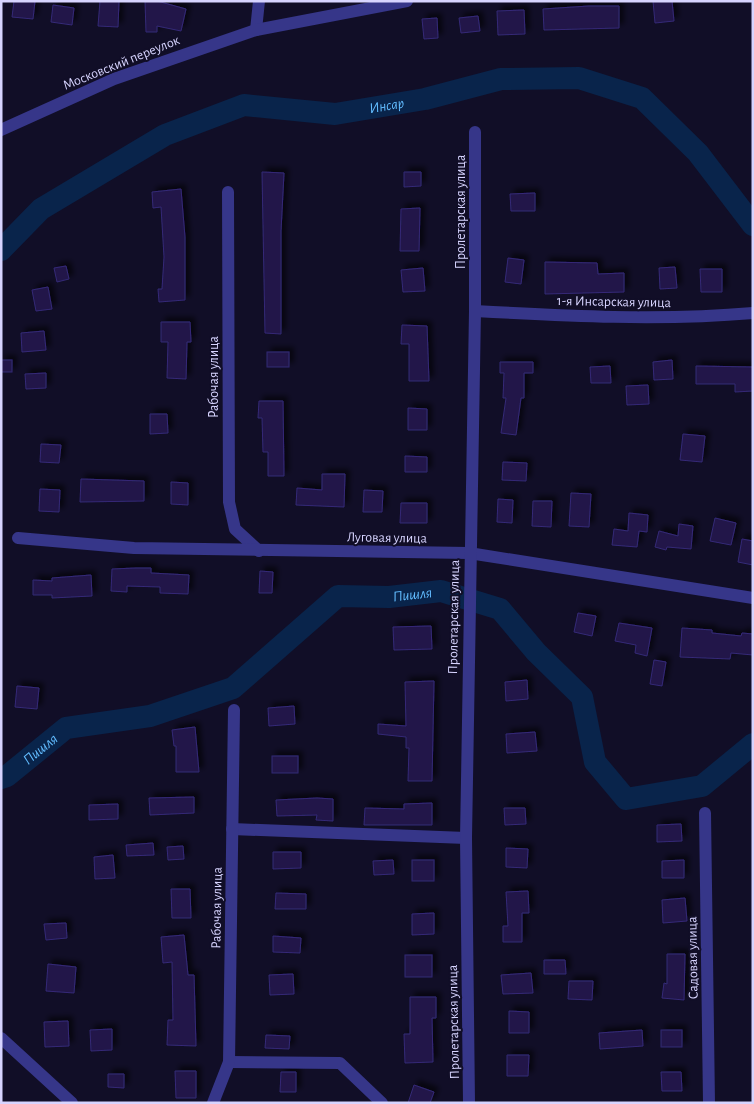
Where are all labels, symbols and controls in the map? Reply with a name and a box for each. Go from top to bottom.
street label: Московский переулок [61,33,182,93]
water label: Инсар [368,96,406,116]
street label: Пролетарская улица [454,154,468,269]
street label: 1-я Инсарская улица [557,294,672,310]
street label: Рабочая улица [207,335,221,418]
street label: Луговая улица [347,530,428,546]
street label: Пролетарская улица [446,559,462,674]
water label: Пишля [392,585,433,605]
water label: Пишля [20,731,60,768]
street label: Рабочая улица [209,866,225,949]
street label: Садовая улица [685,916,701,1000]
street label: Пролетарская улица [446,964,462,1079]

